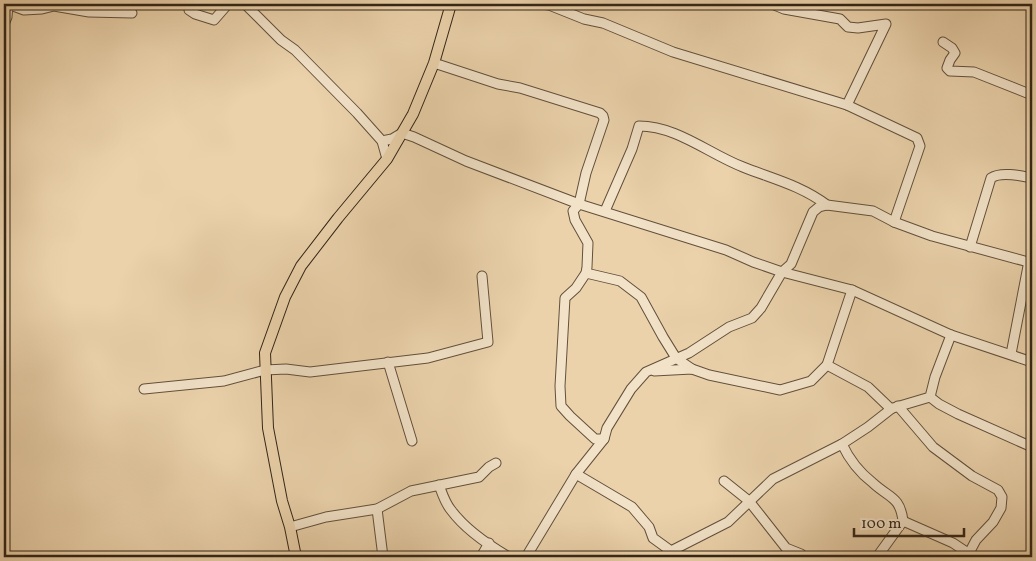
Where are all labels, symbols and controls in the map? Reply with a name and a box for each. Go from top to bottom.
scale bar [854,506,964,538]
text: 100 m [861,514,901,535]

